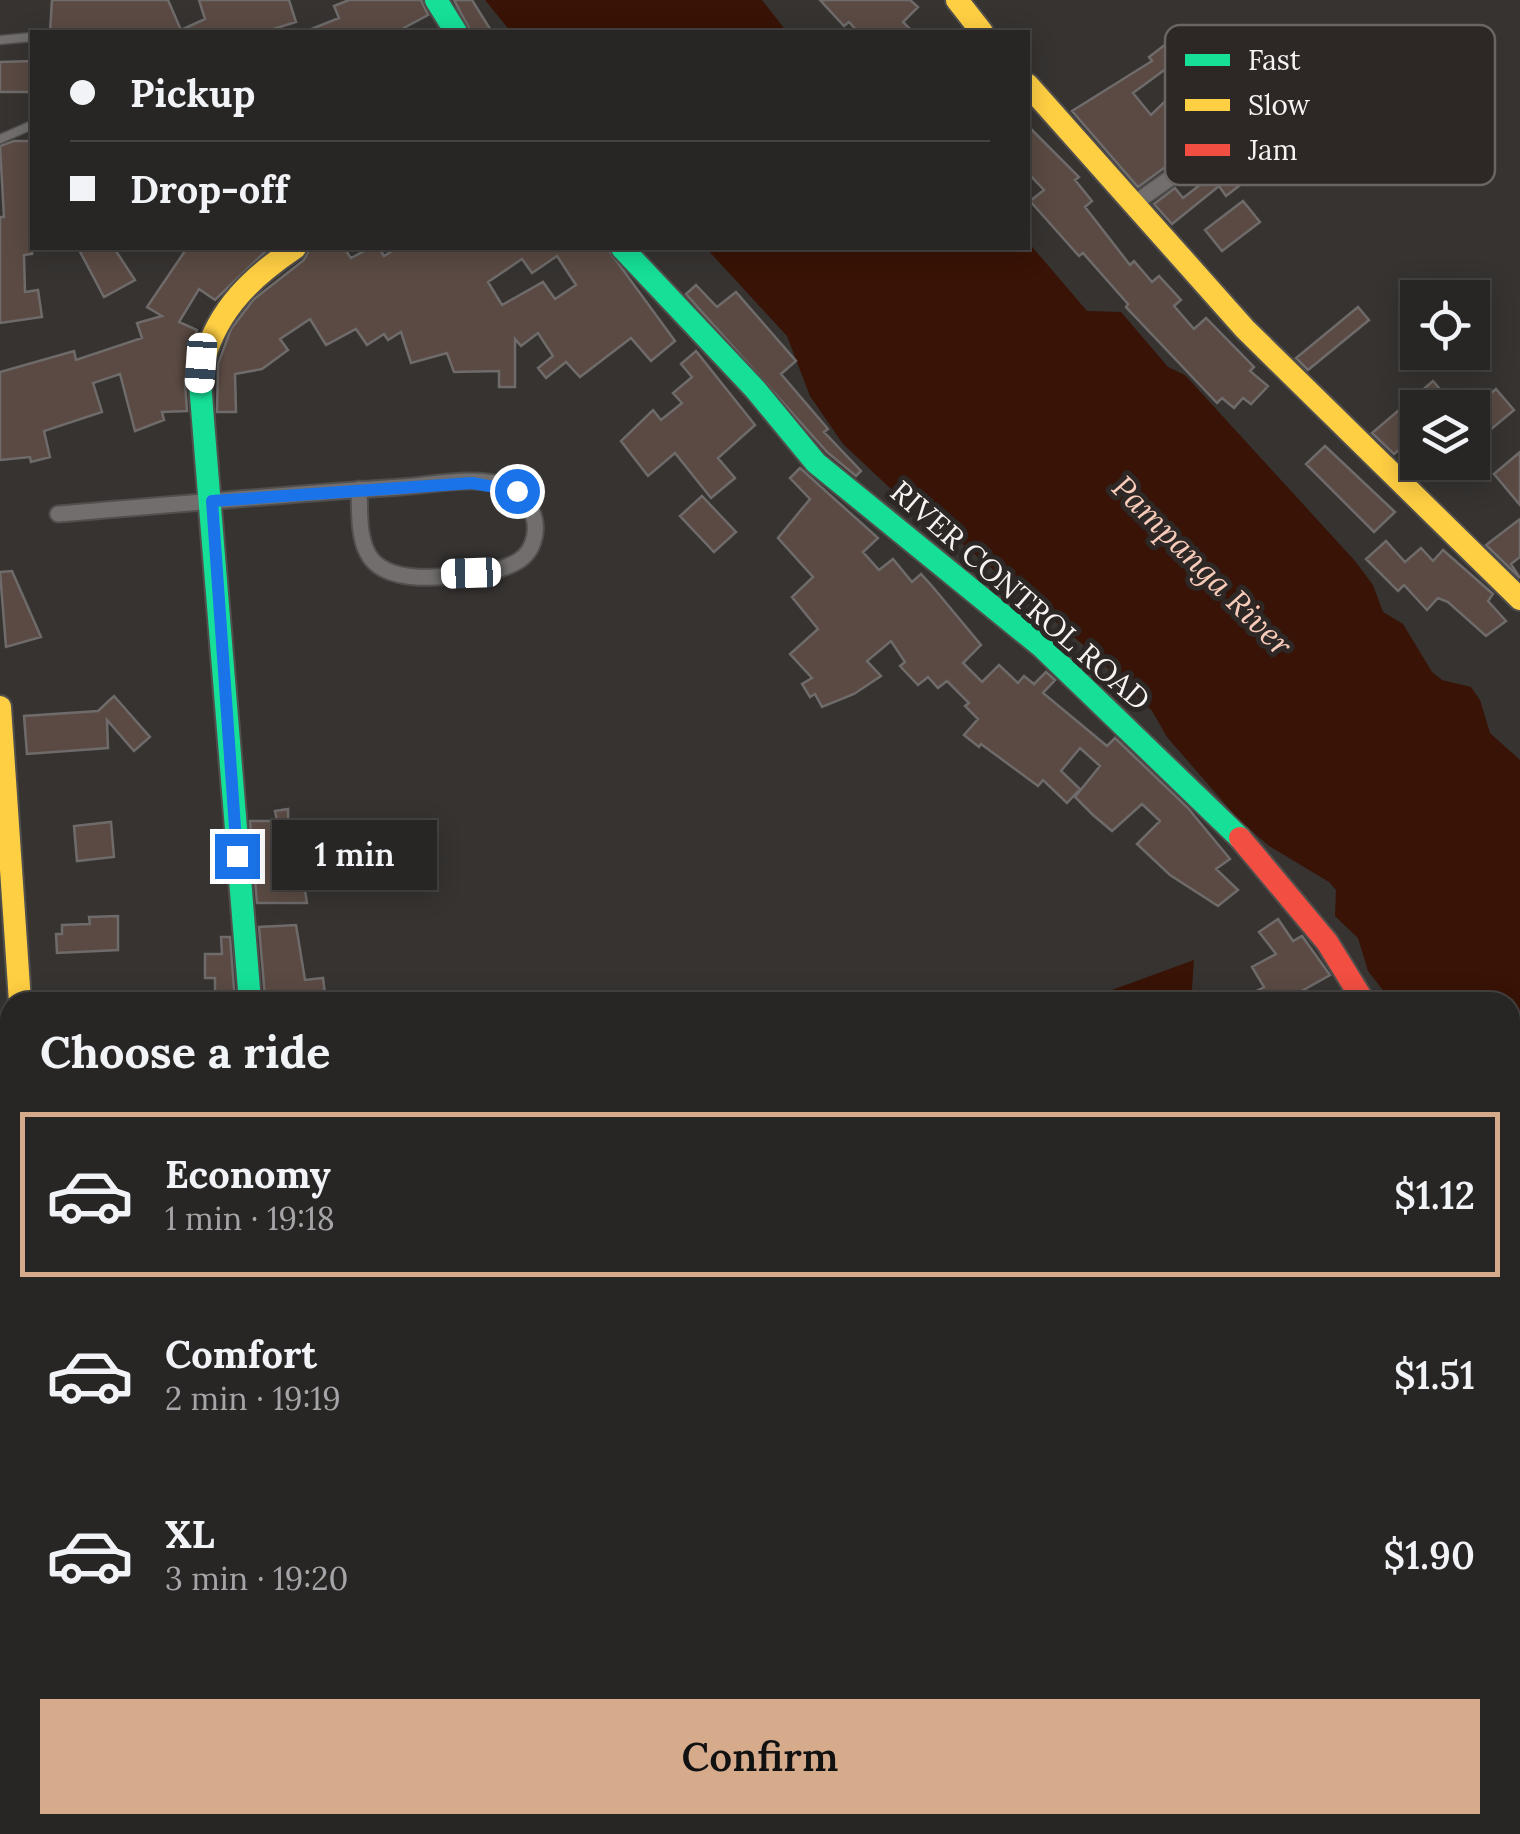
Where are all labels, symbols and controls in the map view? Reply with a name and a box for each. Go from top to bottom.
legend [1165,25,1495,185]
text: Fast [1248,42,1301,78]
text: Pickup [130,69,255,117]
text: Slow [1248,87,1311,123]
text: Jam [1247,132,1298,168]
text: Drop-off [130,165,288,213]
map controls [1400,280,1490,480]
button: locate [1400,280,1490,370]
car [184,332,218,394]
button: layers [1400,390,1490,480]
water label: Pampanga River [1103,467,1302,665]
route start [495,469,540,514]
street label: RIVER CONTROL ROAD [883,472,1158,718]
car [440,557,502,589]
callout: 1 min [272,821,437,891]
route end [215,834,260,879]
text: 1 min [314,834,395,875]
text: Choose a ride [40,1023,330,1080]
icon: car [45,1150,135,1240]
text: Economy [165,1150,331,1198]
text: $1.12 [1394,1171,1475,1219]
text: 1 min · 19:18 [165,1198,335,1239]
icon: car [45,1330,135,1420]
text: Comfort [165,1330,317,1378]
text: $1.51 [1394,1351,1475,1399]
text: 2 min · 19:19 [165,1378,341,1419]
icon: car [45,1510,135,1600]
text: XL [165,1510,215,1558]
text: $1.90 [1384,1531,1475,1579]
text: 3 min · 19:20 [165,1558,348,1599]
button: Confirm [40,1699,1480,1814]

